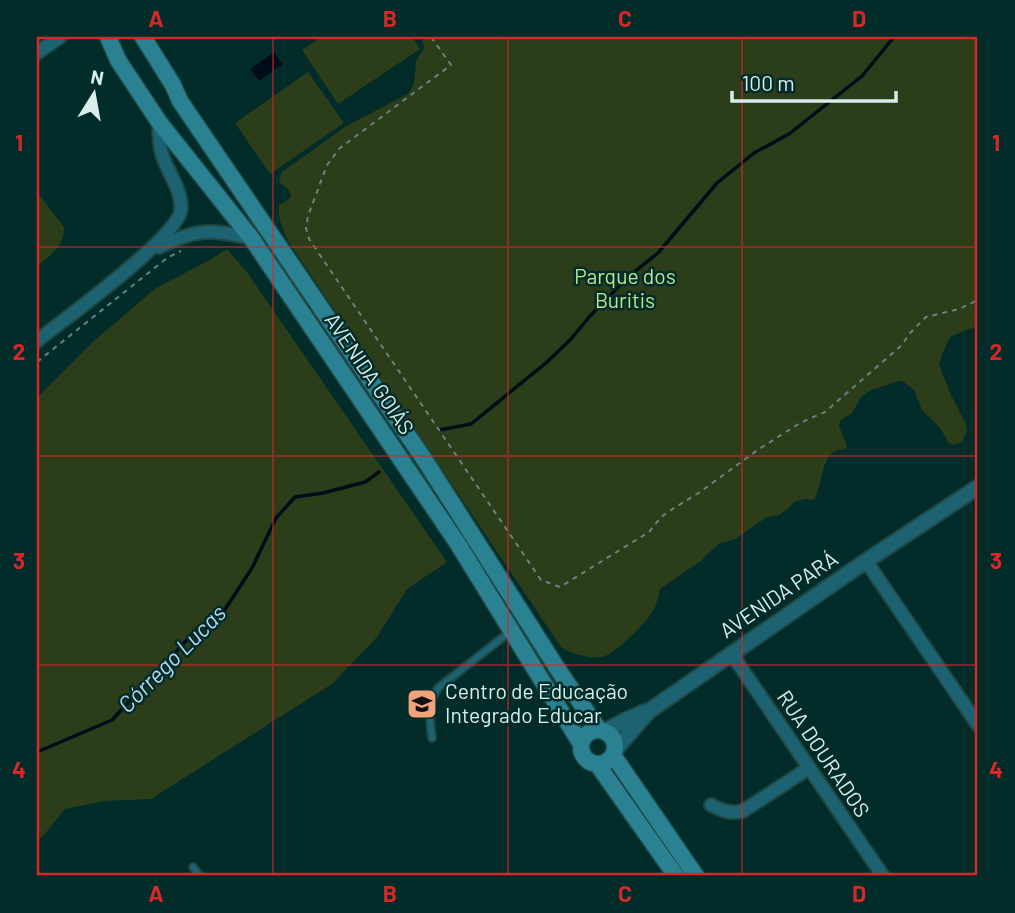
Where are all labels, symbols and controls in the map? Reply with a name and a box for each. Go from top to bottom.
text: A [148,4,164,32]
text: B [383,4,397,32]
text: C [618,4,632,32]
text: D [852,4,866,32]
north arrow [60,60,130,130]
scale bar [732,60,896,104]
text: N [89,64,106,89]
text: 100 m [742,70,795,95]
text: 1 [15,128,23,156]
text: 1 [992,128,1000,156]
park label: Parque dos Buritis [574,263,676,312]
street label: AVENIDA GOIÁS [320,308,420,439]
text: 2 [13,337,25,365]
text: 2 [990,337,1002,365]
street label: AVENIDA PARÁ [715,545,842,642]
text: 3 [13,546,25,574]
text: 3 [990,546,1002,574]
water label: Córrego Lucas [111,598,231,718]
place label: Centro de Educação Integrado Educar [445,678,628,727]
street label: RUA DOURADOS [773,685,876,821]
school or university icon: Centro de Educação Integrado Educar [405,687,439,721]
text: 4 [12,755,26,783]
text: 4 [989,755,1003,783]
text: A [148,879,164,907]
text: B [383,879,397,907]
text: C [618,879,632,907]
text: D [852,879,866,907]

